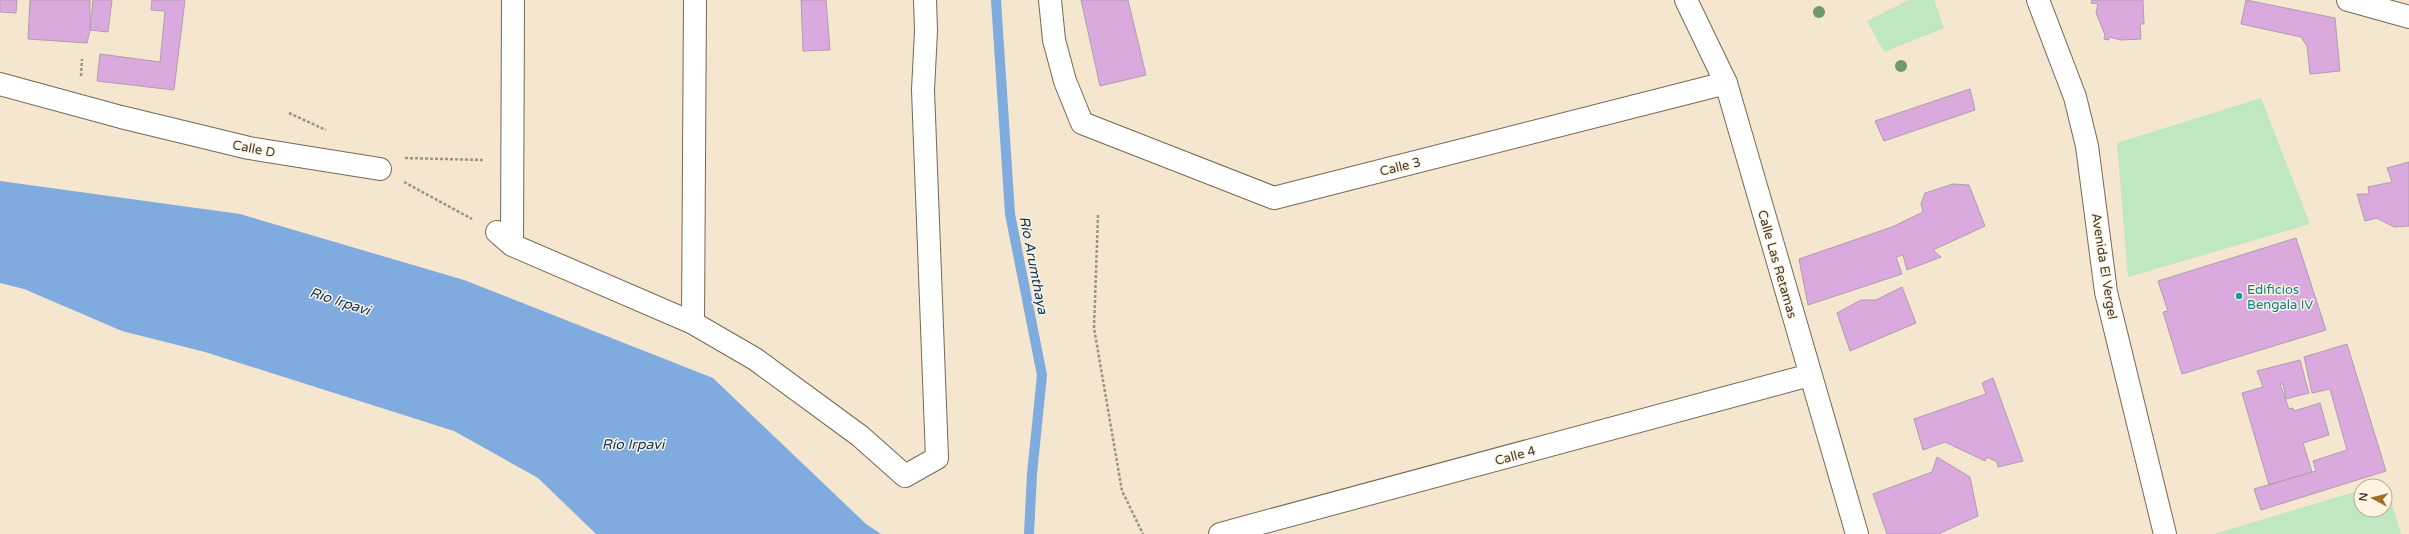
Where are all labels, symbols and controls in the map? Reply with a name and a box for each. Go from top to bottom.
street label: Calle D [231,137,277,161]
street label: Calle 3 [1378,154,1422,180]
street label: Calle Las Retamas [1754,208,1800,320]
street label: Avenida El Vergel [2088,212,2120,321]
water label: Río Arumthaya [1016,215,1052,317]
place label: Edificios Bengala IV [2247,282,2313,313]
water label: Río Irpavi [308,284,374,320]
marker: Edificios Bengala IV [2234,291,2244,301]
water label: Río Irpavi [602,436,666,453]
street label: Calle 4 [1493,443,1537,469]
north arrow [2353,478,2393,518]
text: N [2357,492,2371,502]

